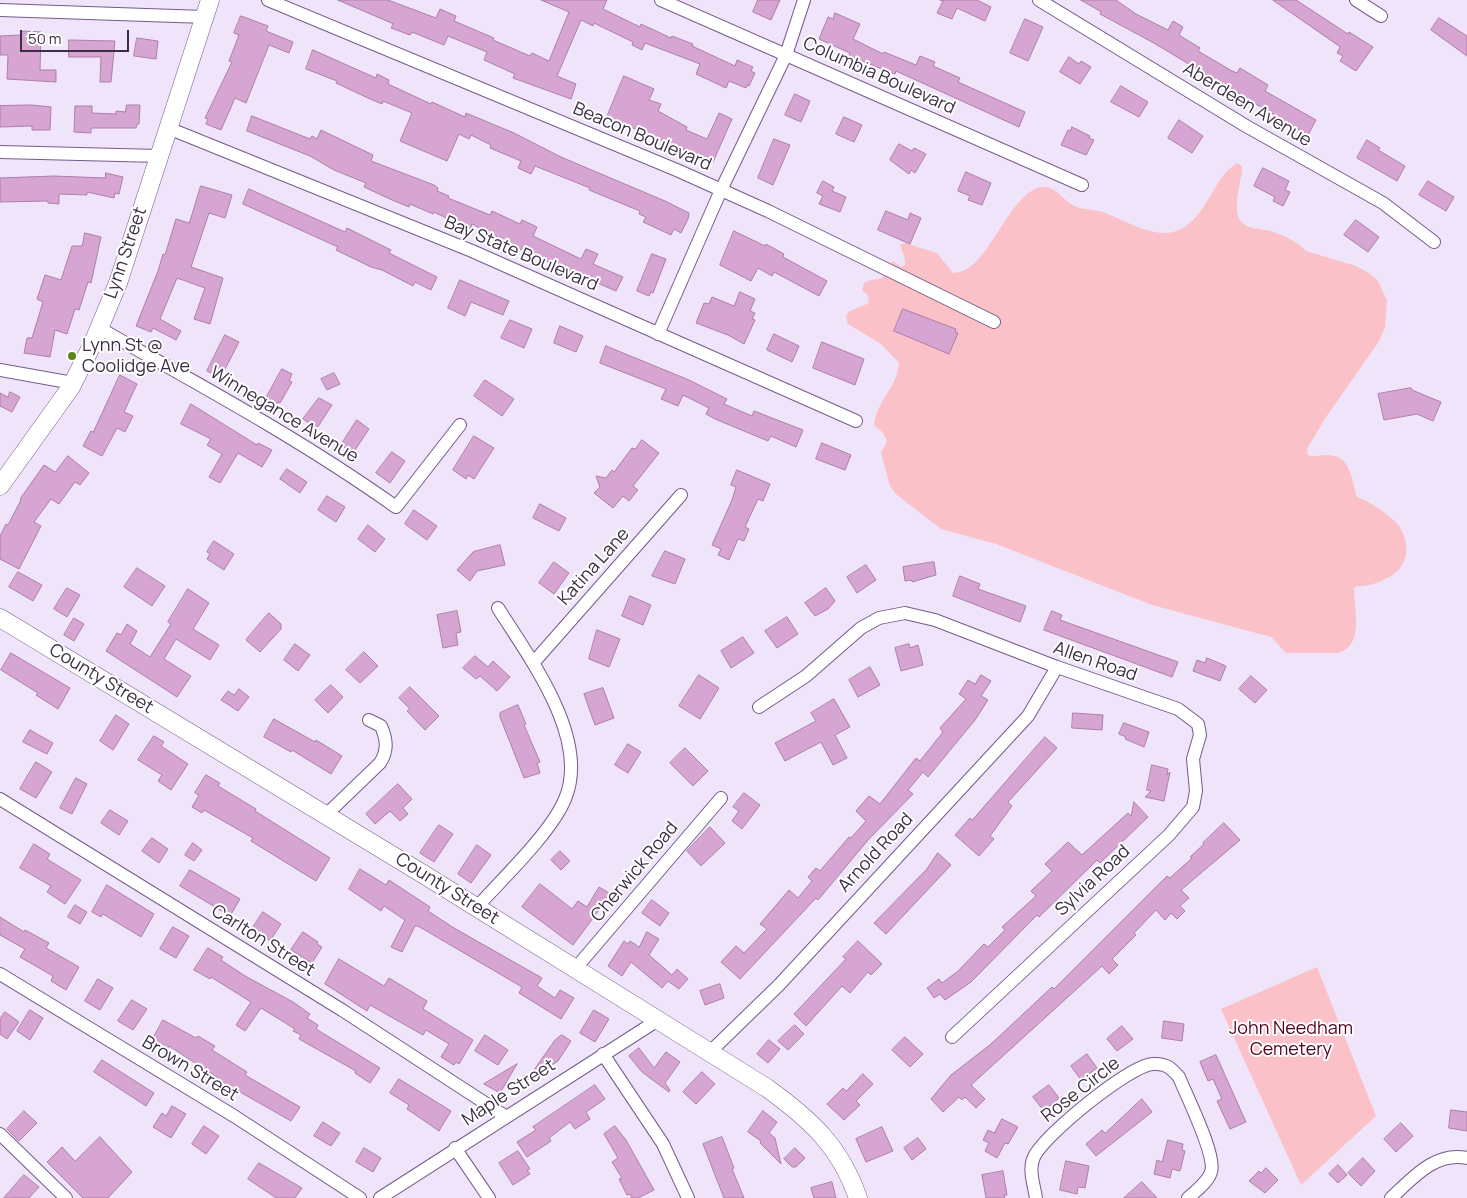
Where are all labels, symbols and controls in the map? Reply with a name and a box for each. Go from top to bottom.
scale bar [22,20,131,52]
text: 50 m [28,28,62,49]
street label: Columbia Boulevard [799,33,959,119]
street label: Aberdeen Avenue [1179,58,1315,152]
street label: Beacon Boulevard [570,98,714,176]
street label: Lynn Street [100,204,152,302]
street label: Bay State Boulevard [441,212,601,296]
place label: Lynn St @ Coolidge Ave [82,335,190,378]
marker: Lynn St @ Coolidge Ave [66,350,78,362]
street label: Winnegance Avenue [206,362,362,468]
street label: Katina Lane [554,524,634,610]
street label: Allen Road [1050,638,1140,686]
street label: County Street [45,639,157,719]
street label: Arnold Road [834,809,918,897]
street label: Cherwick Road [587,818,683,926]
street label: Sylvia Road [1051,841,1135,921]
street label: County Street [391,849,503,929]
street label: Carlton Street [207,901,319,981]
park label: John Needham Cemetery [1229,1018,1353,1060]
street label: Brown Street [138,1032,242,1106]
street label: Rose Circle [1038,1053,1124,1127]
street label: Maple Street [458,1055,560,1131]

